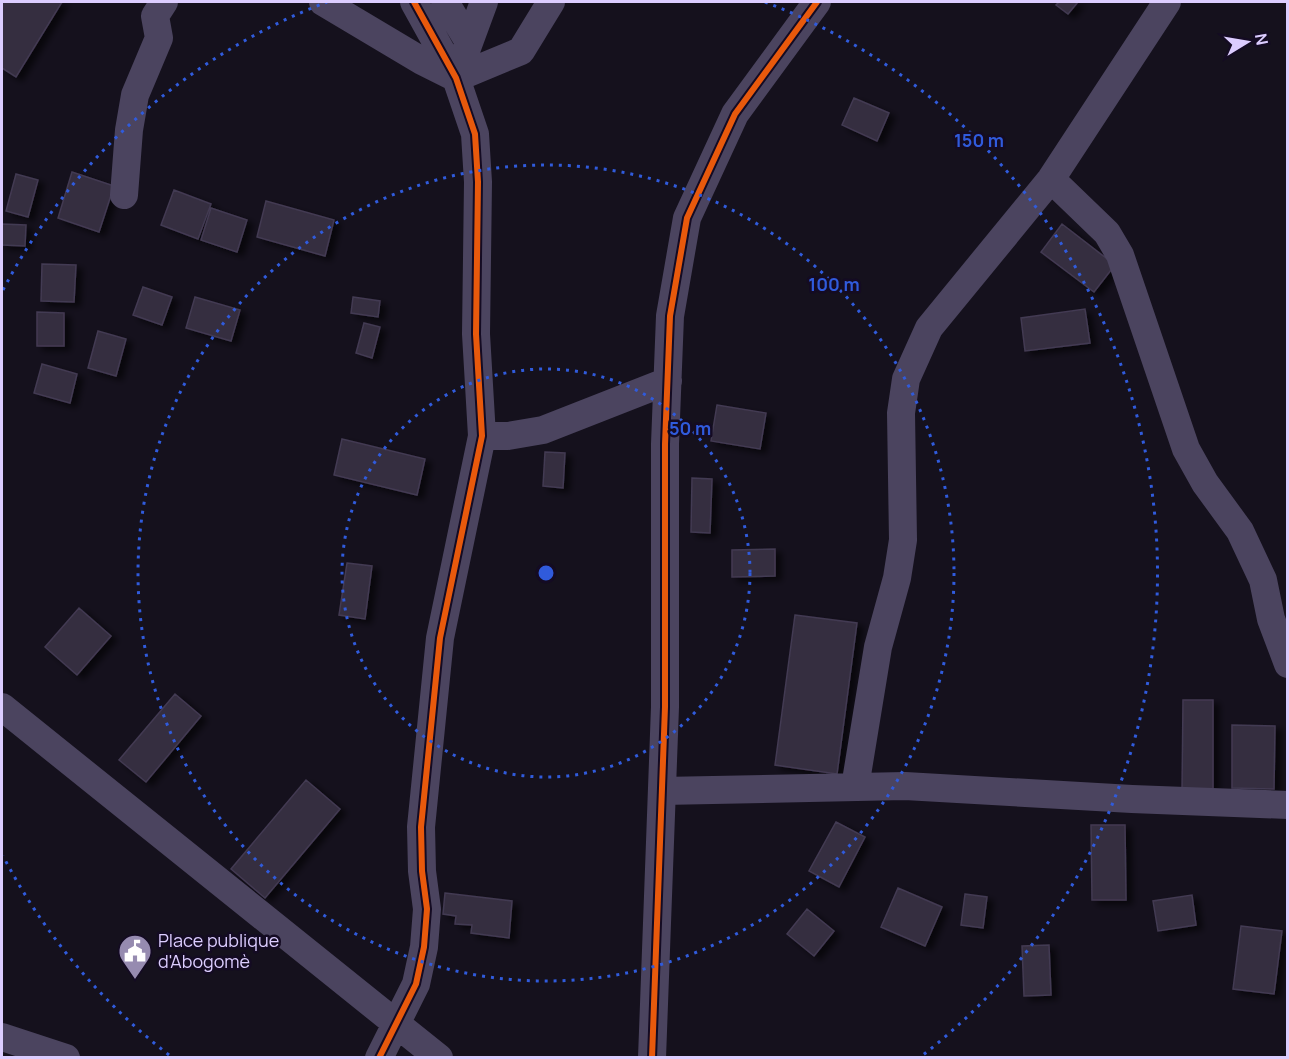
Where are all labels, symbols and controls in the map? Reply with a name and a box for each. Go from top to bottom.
north arrow [1217,12,1277,72]
text: N [1250,31,1274,47]
text: 150 m [954,128,1004,152]
text: 100 m [808,272,860,296]
text: 50 m [669,416,711,440]
centre of rings [536,563,556,583]
place label: Place publique d'Abogomè [158,928,279,973]
public building icon: Place publique d'Abogomè [117,933,153,980]

